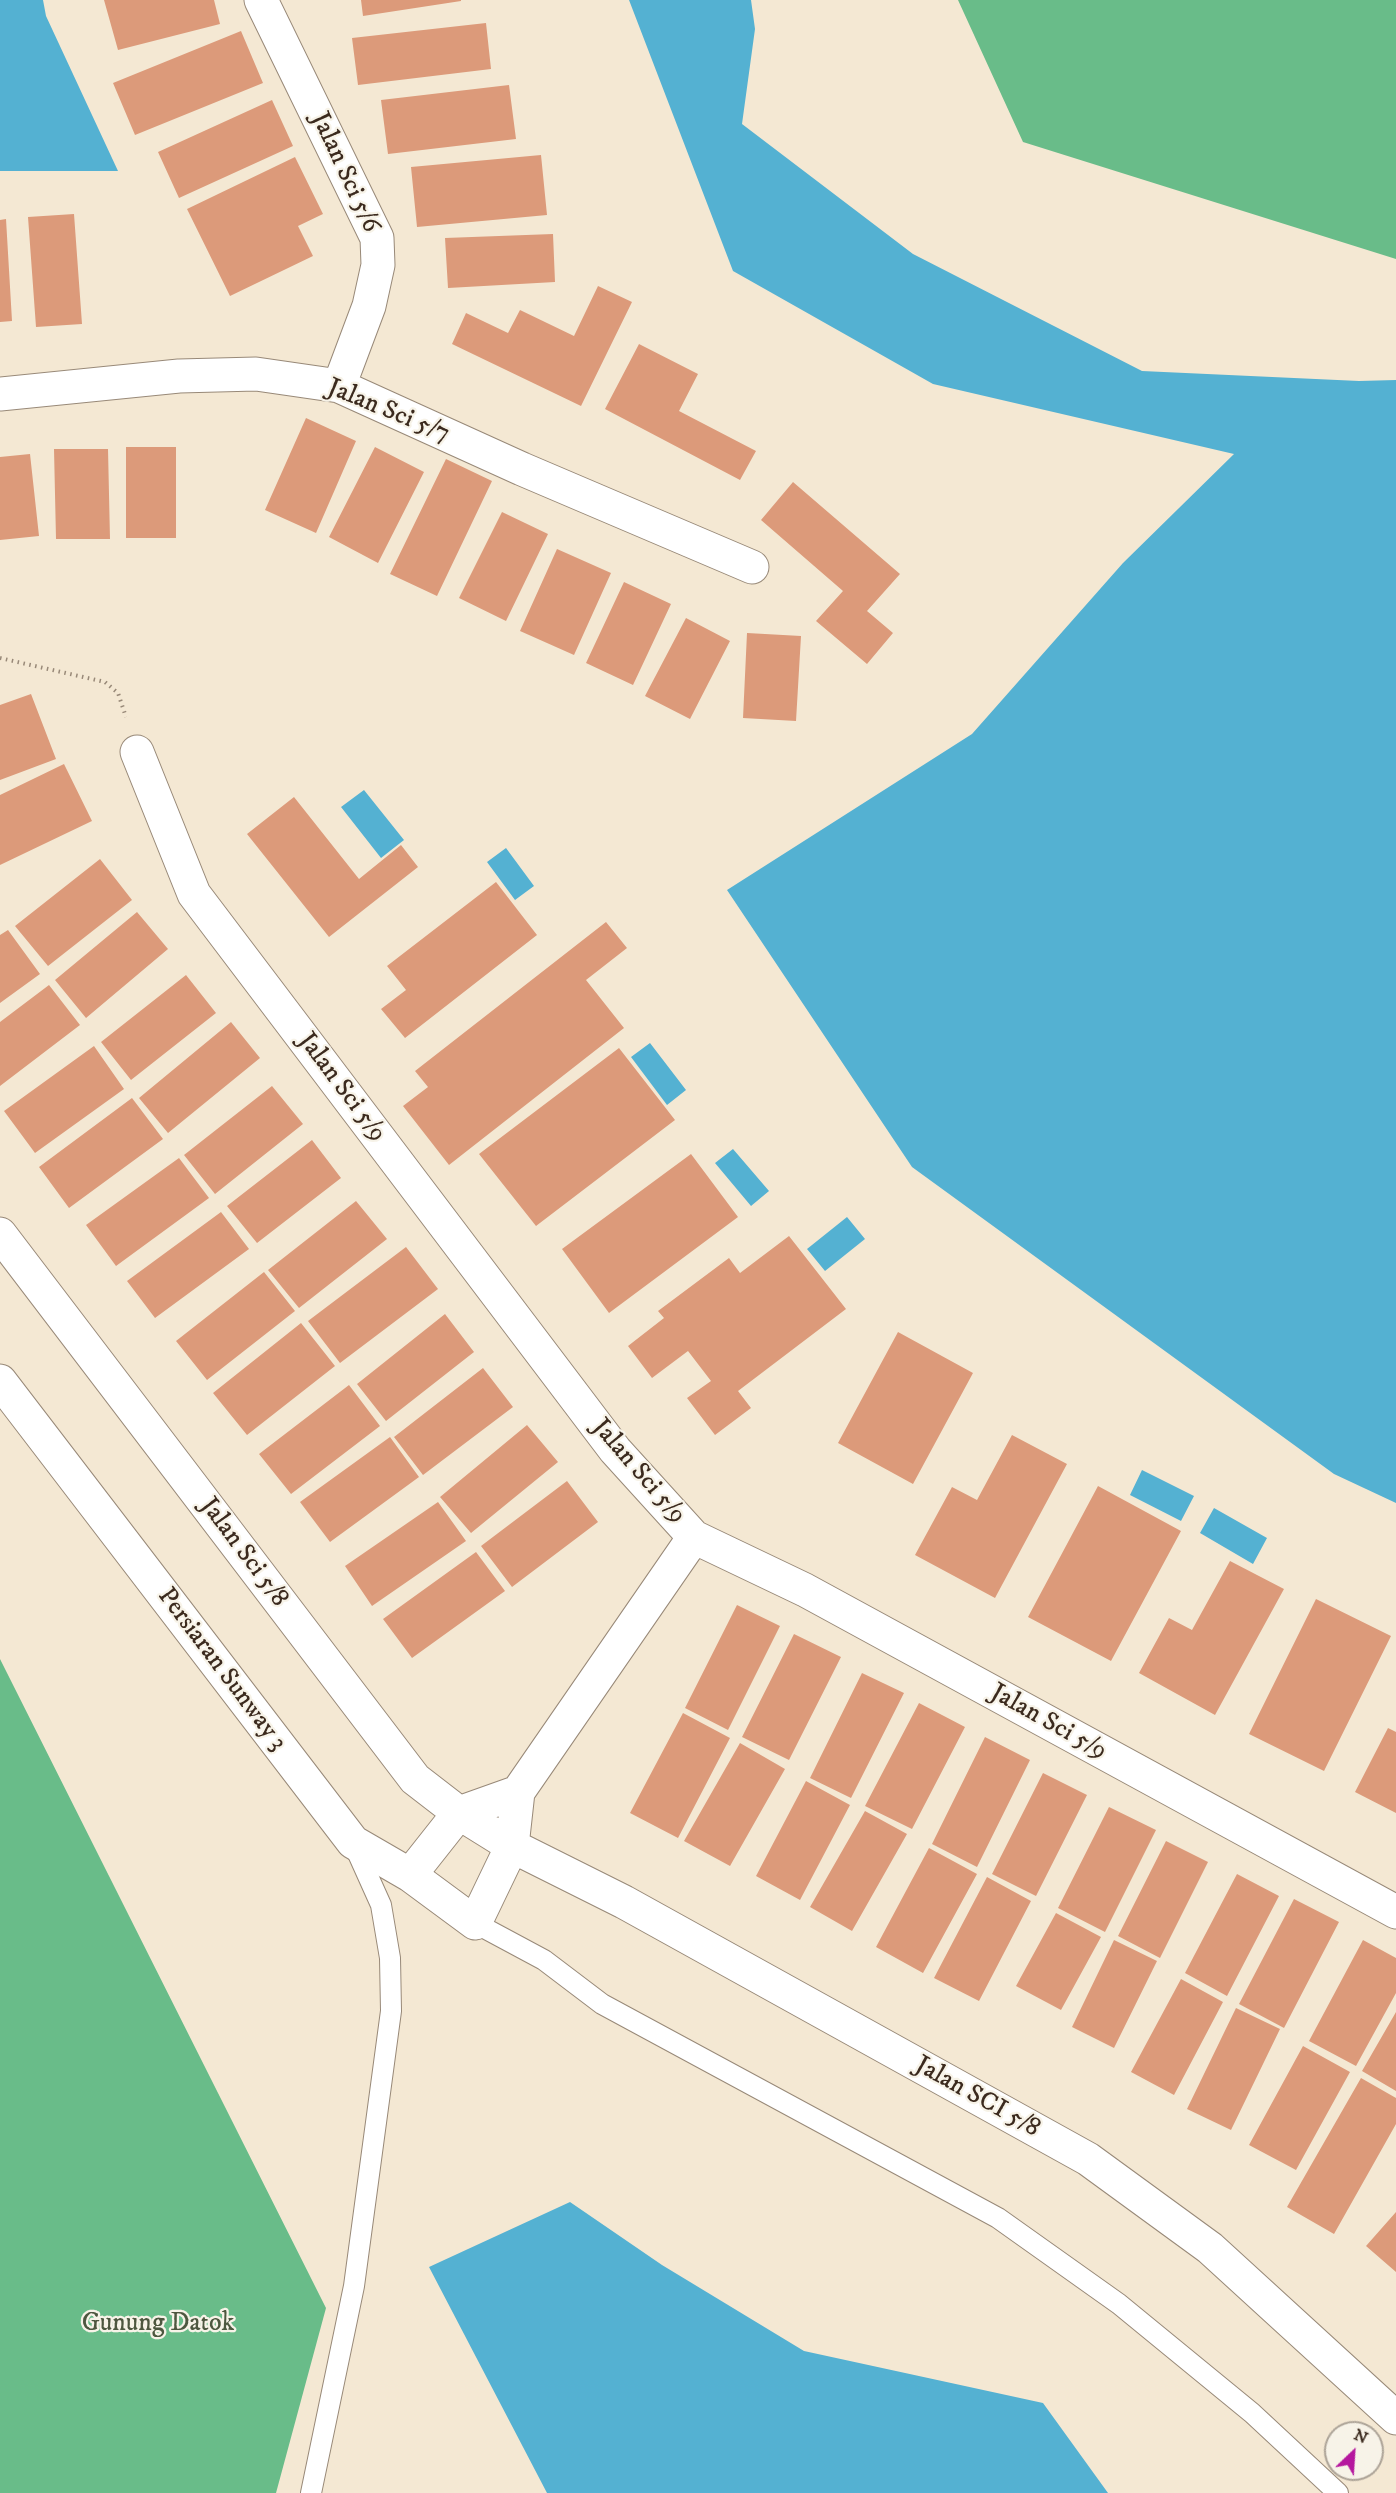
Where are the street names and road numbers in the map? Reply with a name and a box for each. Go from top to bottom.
street label: Jalan Sci 5/6 [303,108,385,238]
street label: Jalan Sci 5/7 [322,373,454,451]
street label: Jalan Sci 5/9 [290,1027,392,1149]
street label: Jalan Sci 5/9 [584,1413,692,1531]
street label: Jalan Sci 5/8 [192,1492,294,1614]
street label: Persiaran Sunway 3 [149,1582,293,1758]
street label: Jalan Sci 5/9 [984,1678,1112,1768]
street label: Jalan SCI 5/8 [909,2051,1045,2145]

